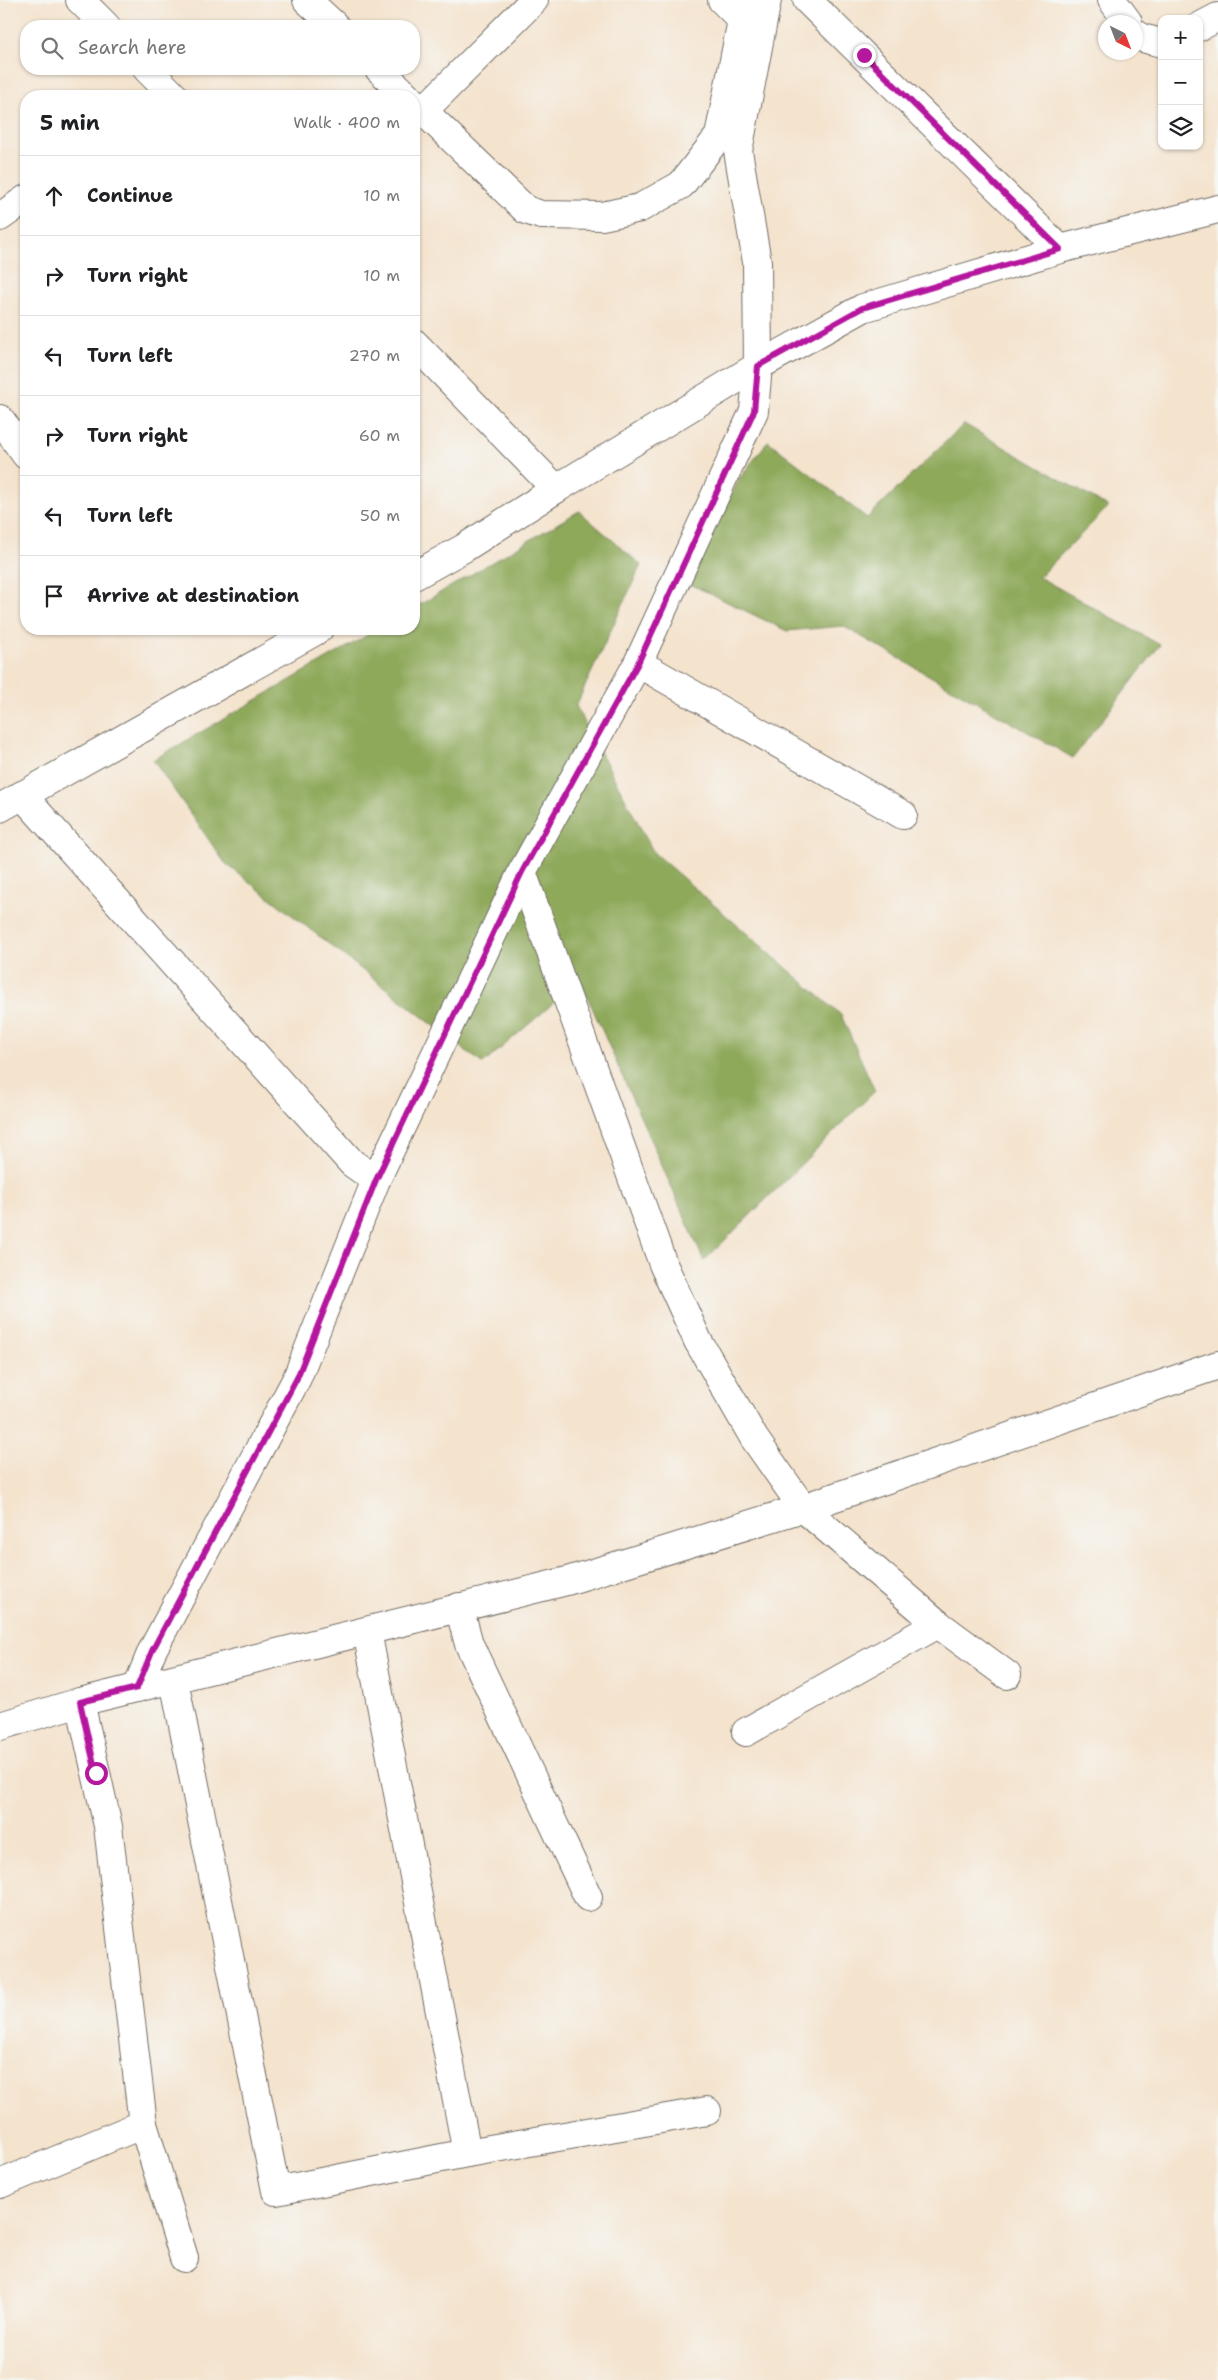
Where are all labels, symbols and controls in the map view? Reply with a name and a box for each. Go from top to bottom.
north arrow [1098,15,1143,60]
map controls [1158,15,1203,150]
button: + [1158,15,1203,60]
search box [20,20,420,75]
icon: search [38,34,66,62]
text: Search here [78,35,187,60]
route end [853,44,876,67]
button: − [1158,60,1203,105]
button: layers [1158,105,1203,150]
text: 5 min [40,109,100,137]
text: Walk · 400 m [293,112,400,133]
icon: ahead [40,182,68,210]
text: Continue [87,183,173,208]
text: 10 m [363,185,400,206]
icon: right [40,262,68,290]
text: Turn right [87,263,188,288]
text: 10 m [363,265,400,286]
icon: left [40,342,68,370]
text: Turn left [87,343,173,368]
text: 270 m [349,345,400,366]
icon: right [40,422,68,450]
text: Turn right [87,423,188,448]
text: 60 m [359,425,400,446]
icon: left [40,502,68,530]
text: Turn left [87,503,173,528]
text: 50 m [360,505,400,526]
icon: arrive [40,582,68,610]
text: Arrive at destination [87,583,299,608]
route start [85,1762,108,1785]

